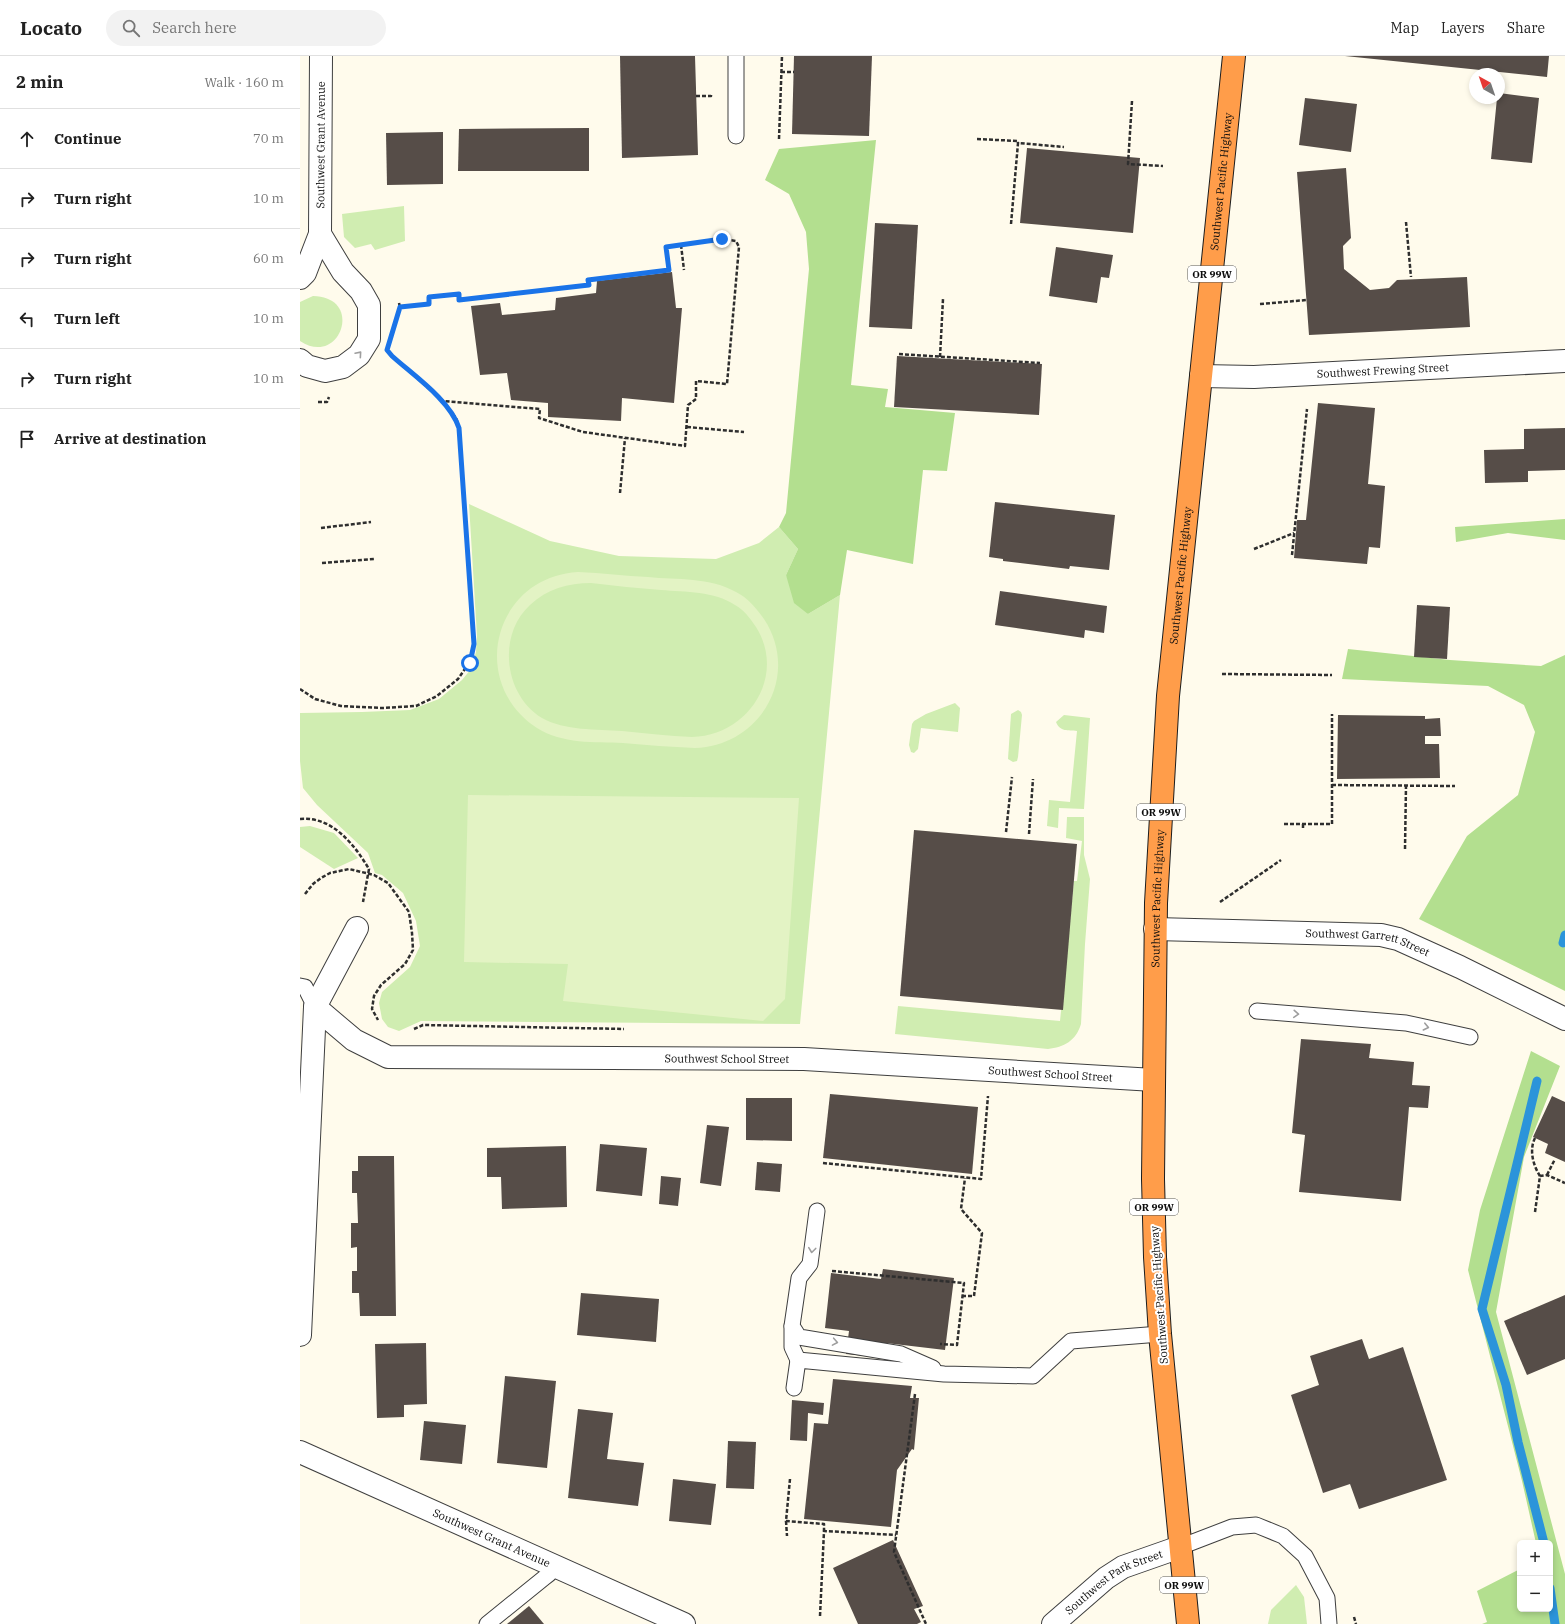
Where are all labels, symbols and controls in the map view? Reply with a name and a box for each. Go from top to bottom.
search box [106,10,386,46]
text: Locato [20,16,82,40]
icon: search [120,17,142,39]
text: Search here [152,18,237,37]
text: Map [1391,19,1419,37]
text: Layers [1441,19,1485,37]
text: Share [1507,19,1545,37]
north arrow [1469,68,1505,104]
text: 2 min [16,71,64,93]
text: Walk · 160 m [205,74,284,91]
street label: Southwest Grant Avenue [313,81,328,209]
street label: Southwest Pacific Highway [1207,112,1235,251]
icon: ahead [16,128,38,150]
text: Continue [54,129,121,148]
text: 70 m [253,130,284,147]
icon: right [16,188,38,210]
text: Turn right [54,189,132,208]
text: 10 m [253,190,284,207]
route end [713,230,731,248]
icon: right [16,248,38,270]
text: Turn right [54,249,132,268]
text: 60 m [253,250,284,267]
road number: OR 99W [1188,266,1236,282]
icon: left [16,308,38,330]
text: Turn left [54,309,120,328]
text: 10 m [253,310,284,327]
one-way arrow [354,351,361,358]
street label: Southwest Frewing Street [1316,360,1449,381]
icon: right [16,368,38,390]
text: Turn right [54,369,132,388]
text: 10 m [253,370,284,387]
icon: arrive [16,428,38,450]
text: Arrive at destination [54,429,206,448]
street label: Southwest Pacific Highway [1166,506,1195,645]
route start [461,654,479,672]
road number: OR 99W [1137,804,1185,820]
street label: Southwest Pacific Highway [1148,829,1167,968]
street label: Southwest Garrett Street [1305,926,1432,959]
one-way arrow [1293,1010,1299,1019]
one-way arrow [1422,1023,1429,1031]
street label: Southwest School Street [665,1051,789,1066]
street label: Southwest School Street [988,1063,1113,1085]
road number: OR 99W [1130,1199,1178,1215]
street label: Southwest Pacific Highway [1147,1225,1171,1364]
one-way arrow [808,1247,817,1253]
one-way arrow [832,1338,838,1346]
street label: Southwest Grant Avenue [431,1505,553,1570]
map controls [1517,1540,1553,1612]
button: + [1517,1540,1553,1576]
street label: Southwest Park Street [1062,1547,1165,1617]
button: − [1517,1576,1553,1612]
road number: OR 99W [1160,1577,1208,1593]

